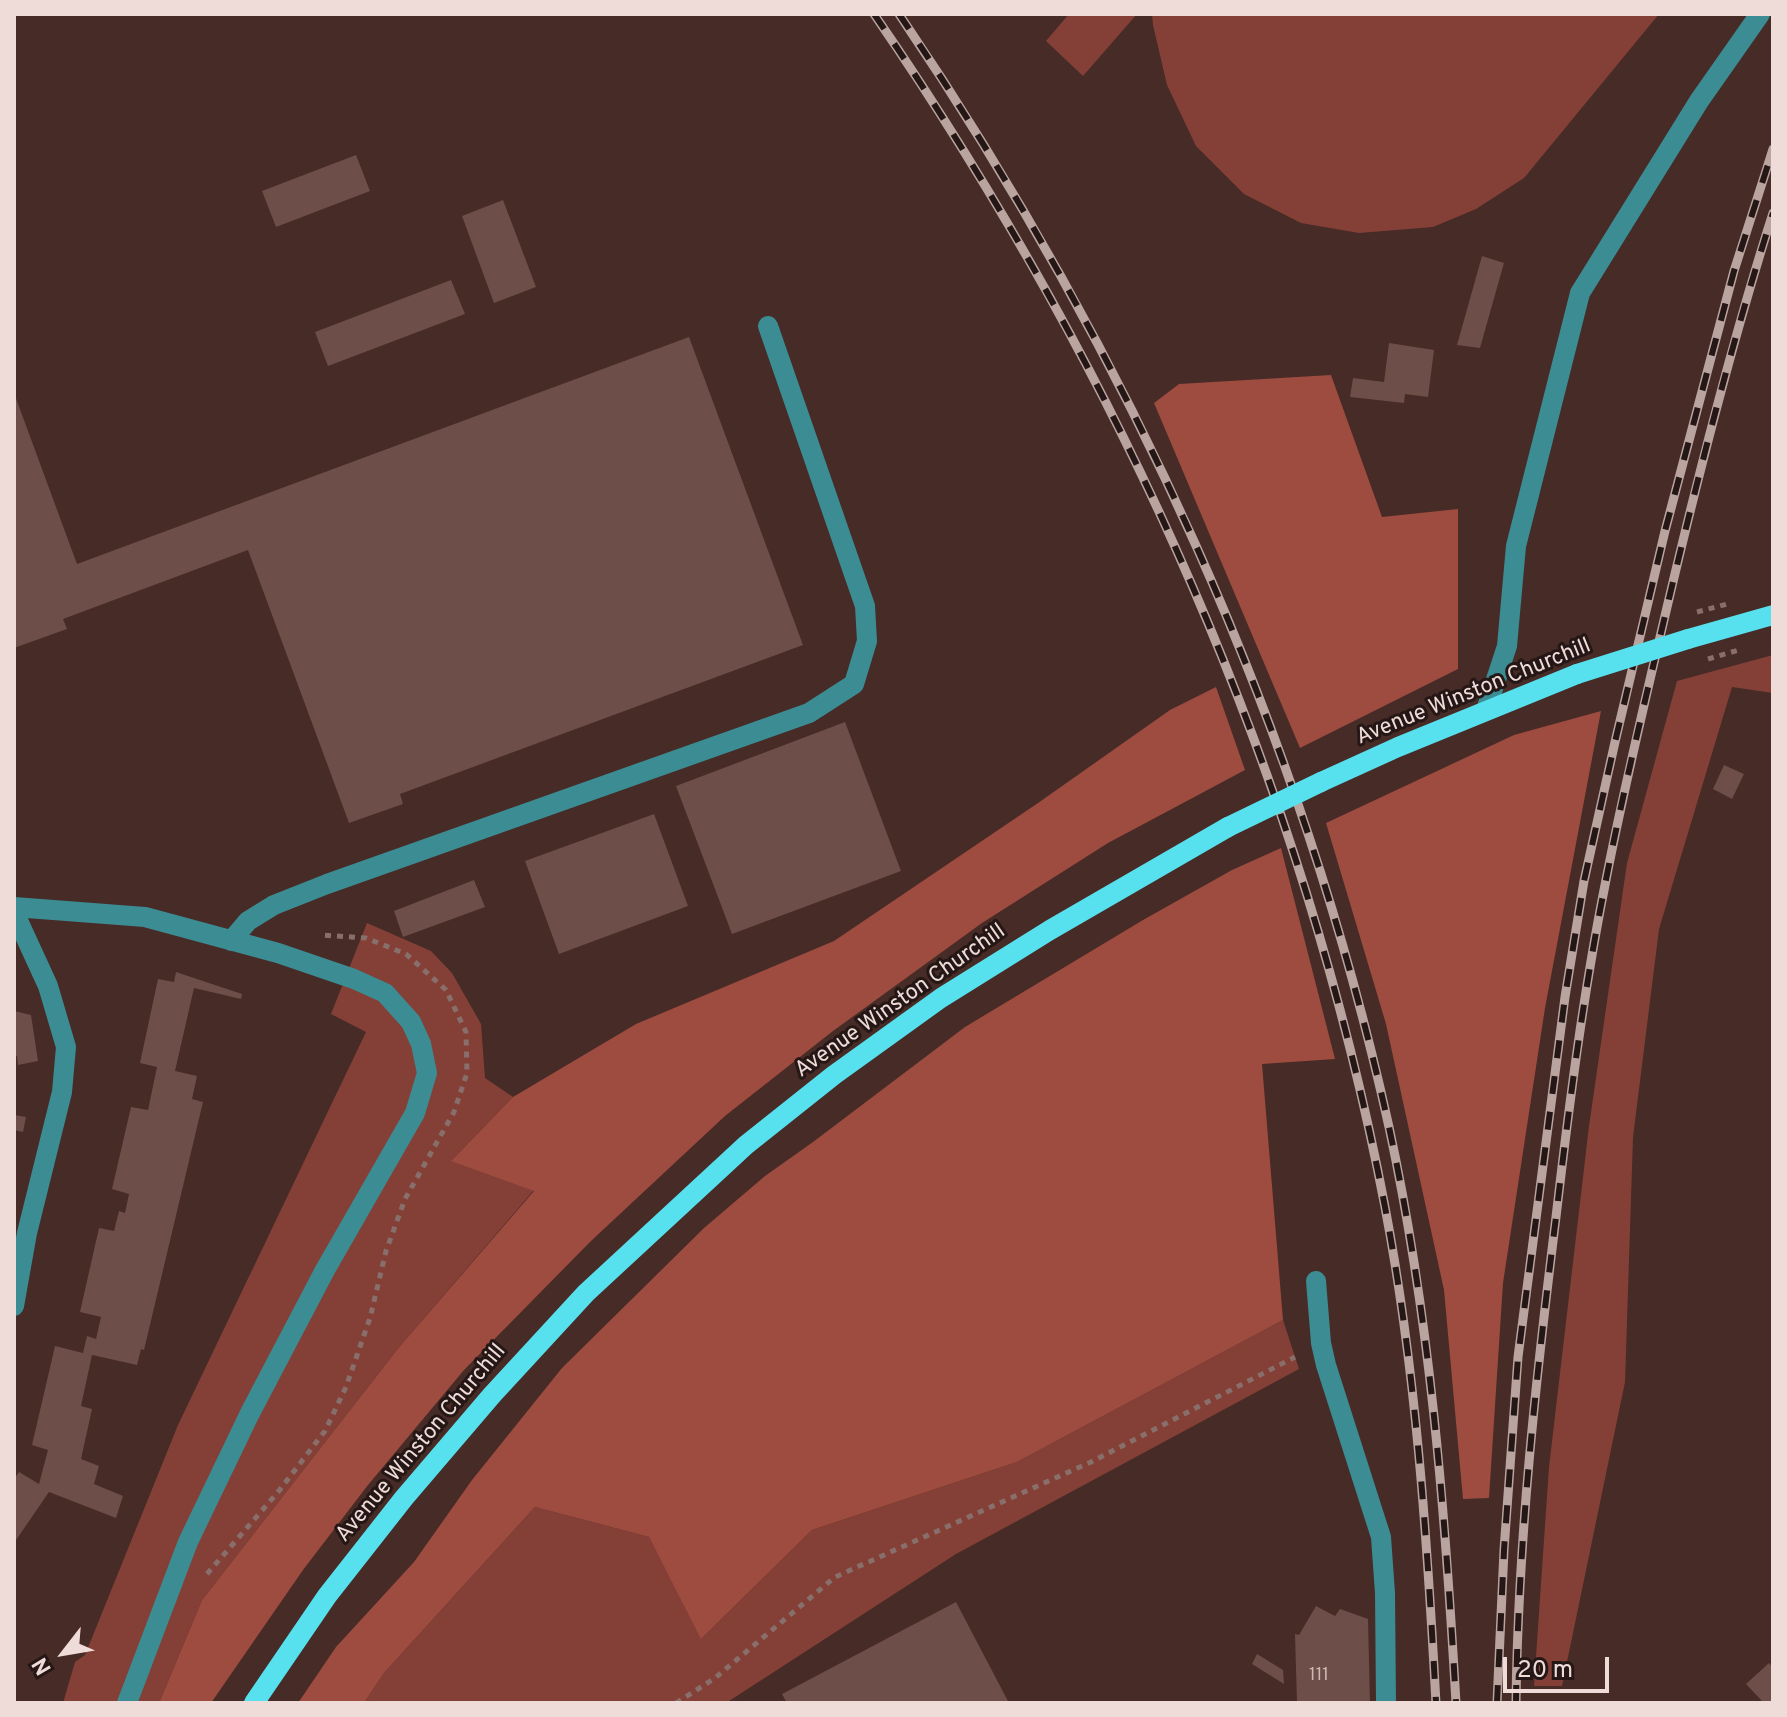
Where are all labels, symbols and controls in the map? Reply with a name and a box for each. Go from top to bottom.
street label: Avenue Winston Churchill [1353,634,1595,752]
street label: Avenue Winston Churchill [791,919,1011,1085]
street label: Avenue Winston Churchill [331,1339,513,1549]
north arrow [24,1613,104,1693]
scale bar [1507,1641,1613,1691]
text: N [27,1652,59,1679]
text: 20 m [1517,1656,1573,1686]
house number: 111 [1309,1665,1329,1687]

